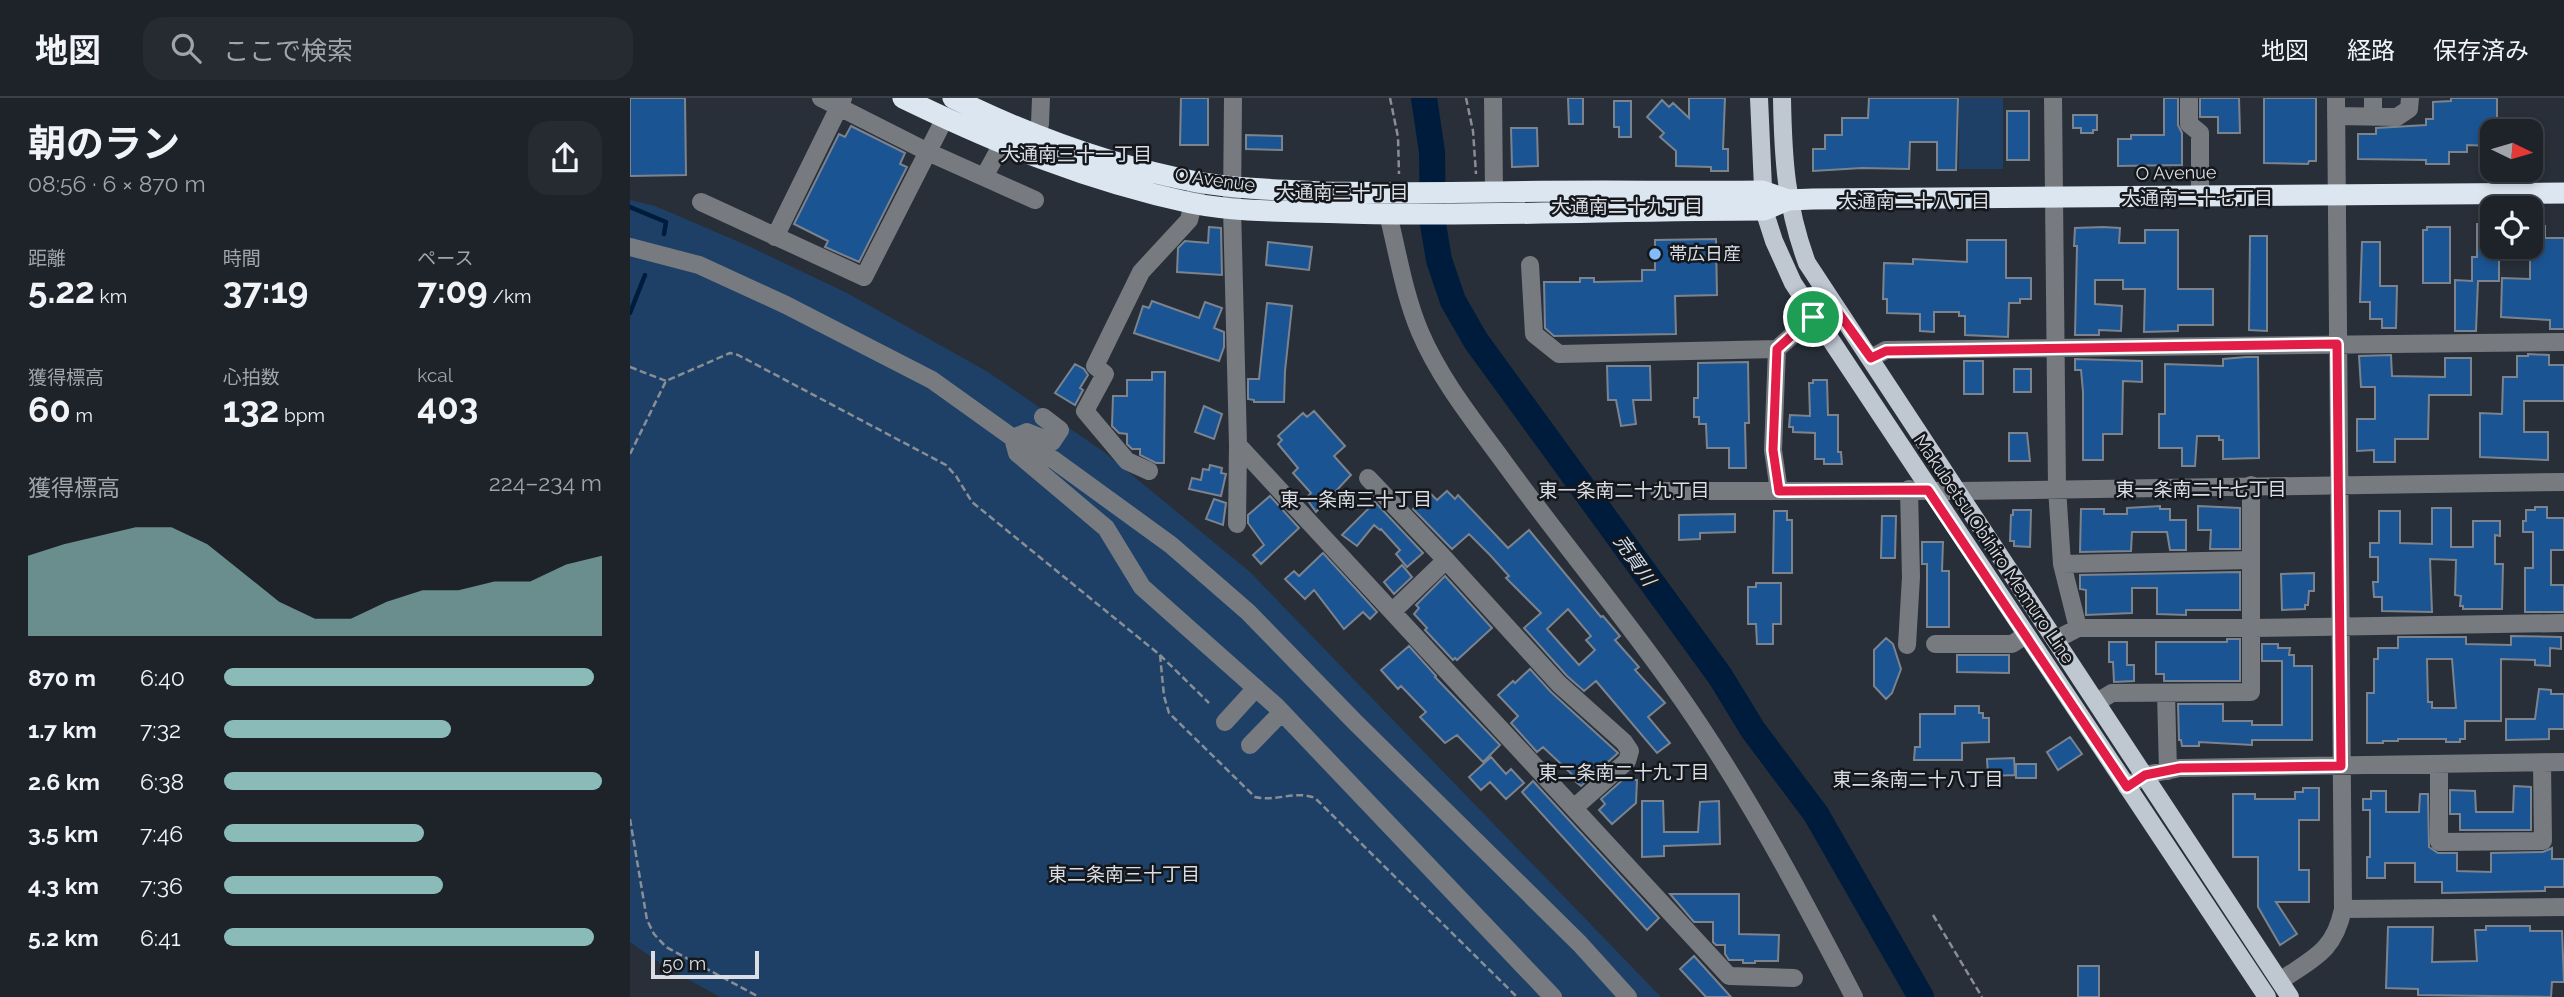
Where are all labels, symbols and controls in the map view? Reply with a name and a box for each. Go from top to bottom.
search box [143,17,633,80]
icon: search [167,29,205,67]
text: 地図 [35,31,101,70]
text: ここで検索 [223,36,353,66]
text: 地図 [2261,36,2309,65]
text: 経路 [2347,36,2395,65]
text: 保存済み [2433,36,2529,65]
north arrow [2480,119,2543,182]
map controls [2480,119,2543,259]
text: 朝のラン [28,121,180,166]
button: share [528,121,602,195]
district label: 大通南三十一丁目 [1000,143,1152,165]
street label: O Avenue [2135,161,2217,184]
street label: O Avenue [1174,163,1257,196]
text: 08:56 · 6 × 870 m [28,170,206,197]
district label: 大通南三十丁目 [1275,181,1409,203]
district label: 大通南二十七丁目 [2121,187,2273,209]
district label: 大通南二十八丁目 [1838,190,1990,212]
district label: 大通南二十九丁目 [1551,195,1703,217]
button: locate [2480,196,2543,259]
place label: 帯広日産 [1669,243,1741,264]
marker: 帯広日産 [1647,246,1663,262]
text: 距離 [28,247,66,269]
text: 時間 [223,247,261,269]
text: ペース [417,247,473,269]
text: 5.22 [28,270,95,311]
text: 37:19 [223,270,308,311]
text: 7:09 [417,270,488,311]
text: km [95,285,127,307]
text: /km [488,285,532,307]
pin [1783,287,1843,347]
icon: arrive [1794,298,1832,336]
text: kcal [417,364,453,386]
text: 獲得標高 [28,366,104,388]
text: 心拍数 [223,366,280,388]
text: 403 [417,386,478,427]
text: 60 [28,389,71,430]
text: 132 [223,389,279,430]
text: m [71,404,93,426]
text: bpm [279,404,325,426]
street label: Makubetsu Obihiro Memuro Line [1910,430,2079,668]
text: 224–234 m [489,469,602,496]
text: 獲得標高 [28,474,120,501]
district label: 東一条南二十七丁目 [2115,478,2287,500]
district label: 東一条南二十九丁目 [1538,479,1710,501]
district label: 東一条南三十丁目 [1280,488,1432,510]
water label: 売買川 [1610,530,1662,591]
text: 870 m [28,664,96,691]
text: 6:40 [140,664,185,691]
text: 1.7 km [28,716,97,743]
text: 7:32 [140,716,181,743]
district label: 東二条南二十九丁目 [1538,761,1710,783]
text: 2.6 km [28,768,100,795]
text: 6:38 [140,768,184,795]
district label: 東二条南二十八丁目 [1832,768,2004,790]
text: 3.5 km [28,820,99,847]
text: 7:46 [140,820,183,847]
district label: 東二条南三十丁目 [1048,863,1200,885]
text: 4.3 km [28,872,99,899]
text: 7:36 [140,872,183,899]
text: 5.2 km [28,924,99,951]
text: 6:41 [140,924,181,951]
scale bar [651,948,760,980]
text: 50 m [662,952,706,974]

